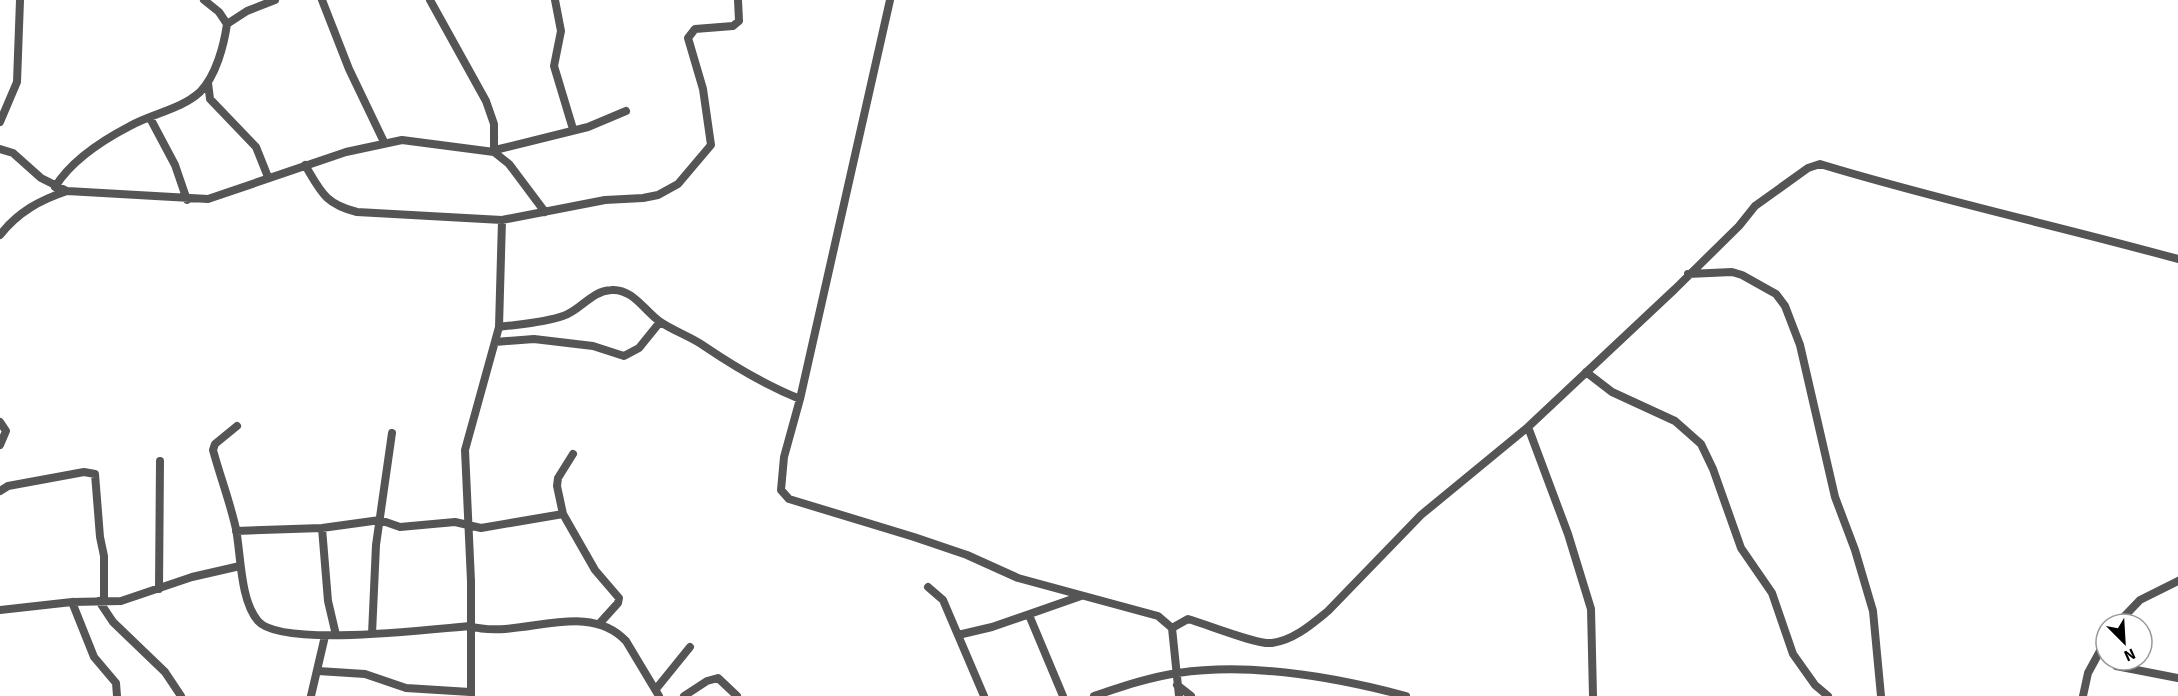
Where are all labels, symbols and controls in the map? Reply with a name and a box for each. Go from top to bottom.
north arrow [2094,612,2154,672]
text: N [2120,643,2139,667]

